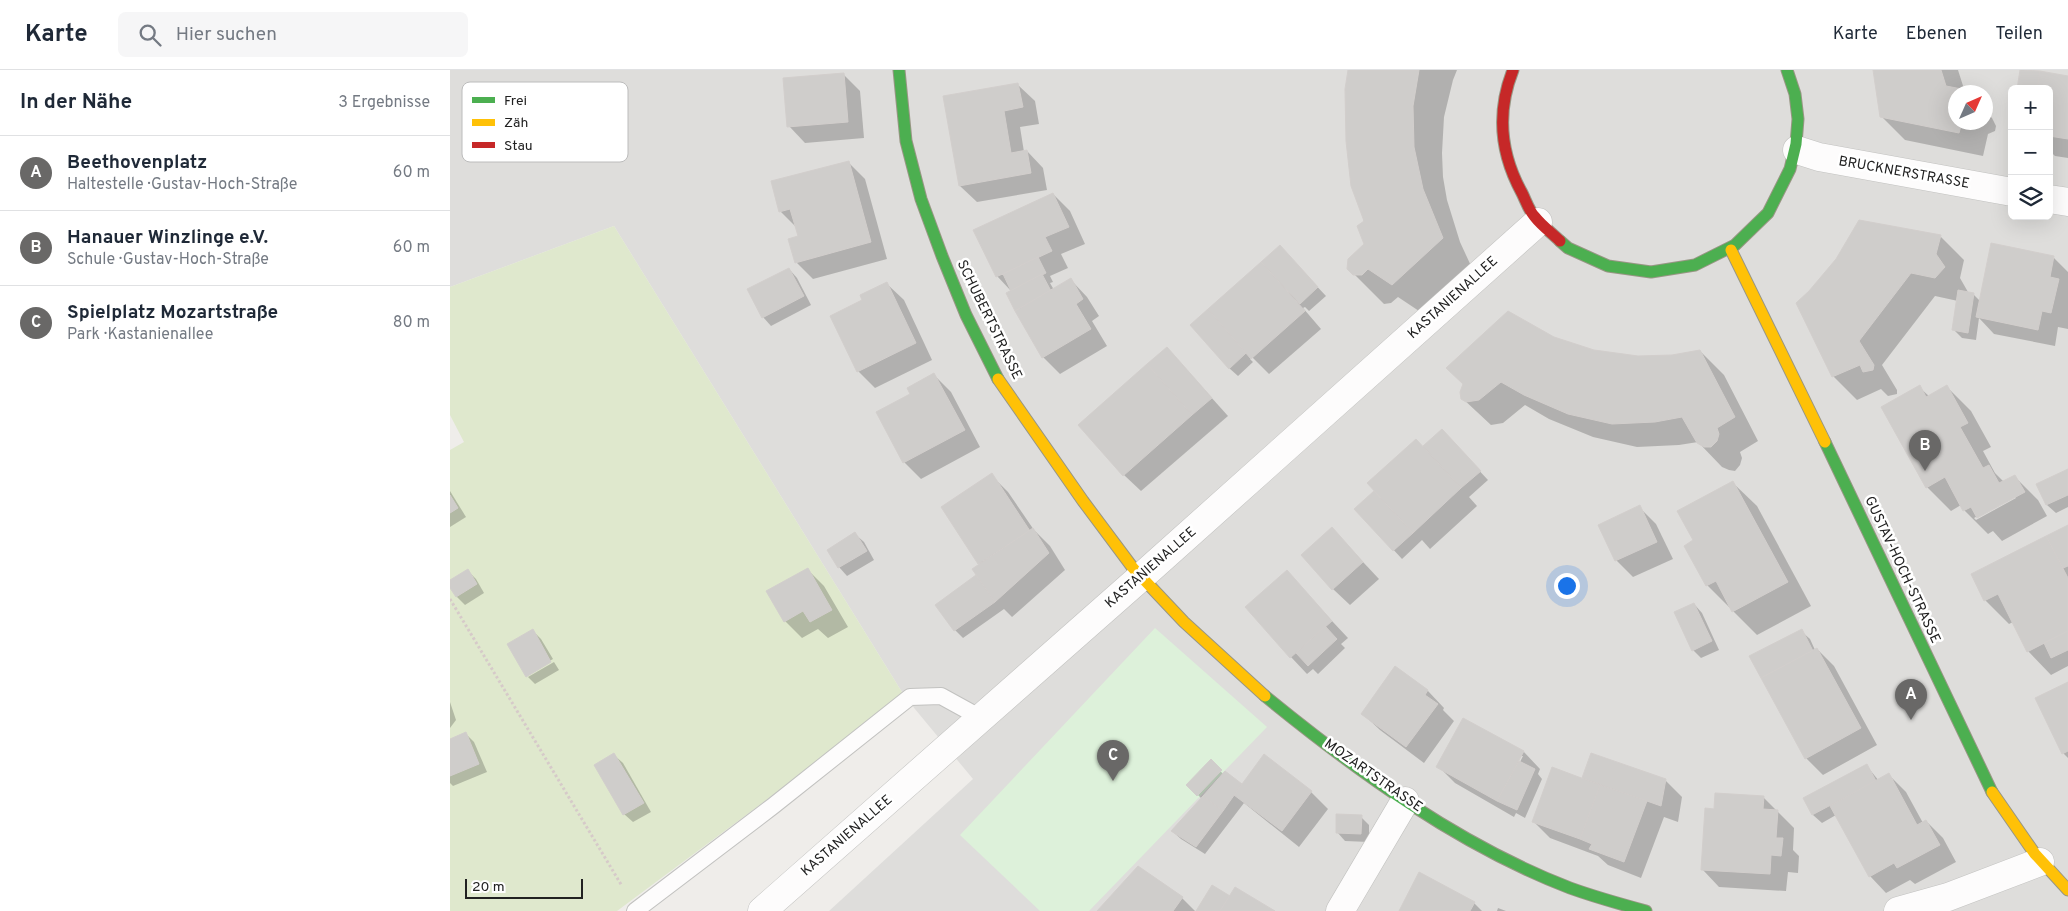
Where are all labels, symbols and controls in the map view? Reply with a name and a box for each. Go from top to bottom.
search box [118,12,468,57]
text: Karte [25,20,88,50]
icon: search [136,21,164,49]
text: Hier suchen [176,23,277,47]
text: Karte [1833,23,1878,46]
text: Ebenen [1906,23,1967,46]
text: Teilen [1995,23,2043,46]
legend [462,82,628,162]
north arrow [1948,85,1993,130]
map controls [2008,85,2053,220]
button: + [2008,85,2053,130]
text: In der Nähe [20,89,132,116]
text: 3 Ergebnisse [338,93,430,113]
text: Frei [504,93,527,110]
text: Zäh [504,115,528,132]
button: − [2008,130,2053,175]
text: Stau [504,138,533,155]
text: Beethovenplatz [67,151,207,175]
street label: BRUCKNERSTRASSE [1837,153,1971,193]
text: A [30,163,42,183]
text: 60 m [393,163,430,183]
text: Haltestelle · Gustav-Hoch-Straße [67,175,297,195]
button: layers [2008,175,2053,220]
text: Hanauer Winzlinge e.V. [67,226,268,250]
text: B [30,238,42,258]
text: 60 m [393,238,430,258]
text: Schule · Gustav-Hoch-Straße [67,250,269,270]
street label: KASTANIENALLEE [1404,253,1502,343]
street label: SCHUBERTSTRASSE [953,257,1025,383]
text: Spielplatz Mozartstraße [67,301,278,325]
text: C [31,313,41,333]
text: 80 m [393,313,430,333]
text: Park · Kastanienallee [67,325,213,345]
pin: B [1909,430,1941,471]
street label: GUSTAV-HOCH-STRASSE [1860,494,1944,646]
street label: KASTANIENALLEE [1102,524,1200,612]
your location [1554,573,1580,599]
pin: A [1895,679,1927,720]
street label: MOZARTSTRASSE [1321,736,1425,816]
pin: C [1097,740,1129,781]
street label: KASTANIENALLEE [798,792,896,880]
scale bar [465,876,582,899]
text: 20 m [472,879,505,896]

